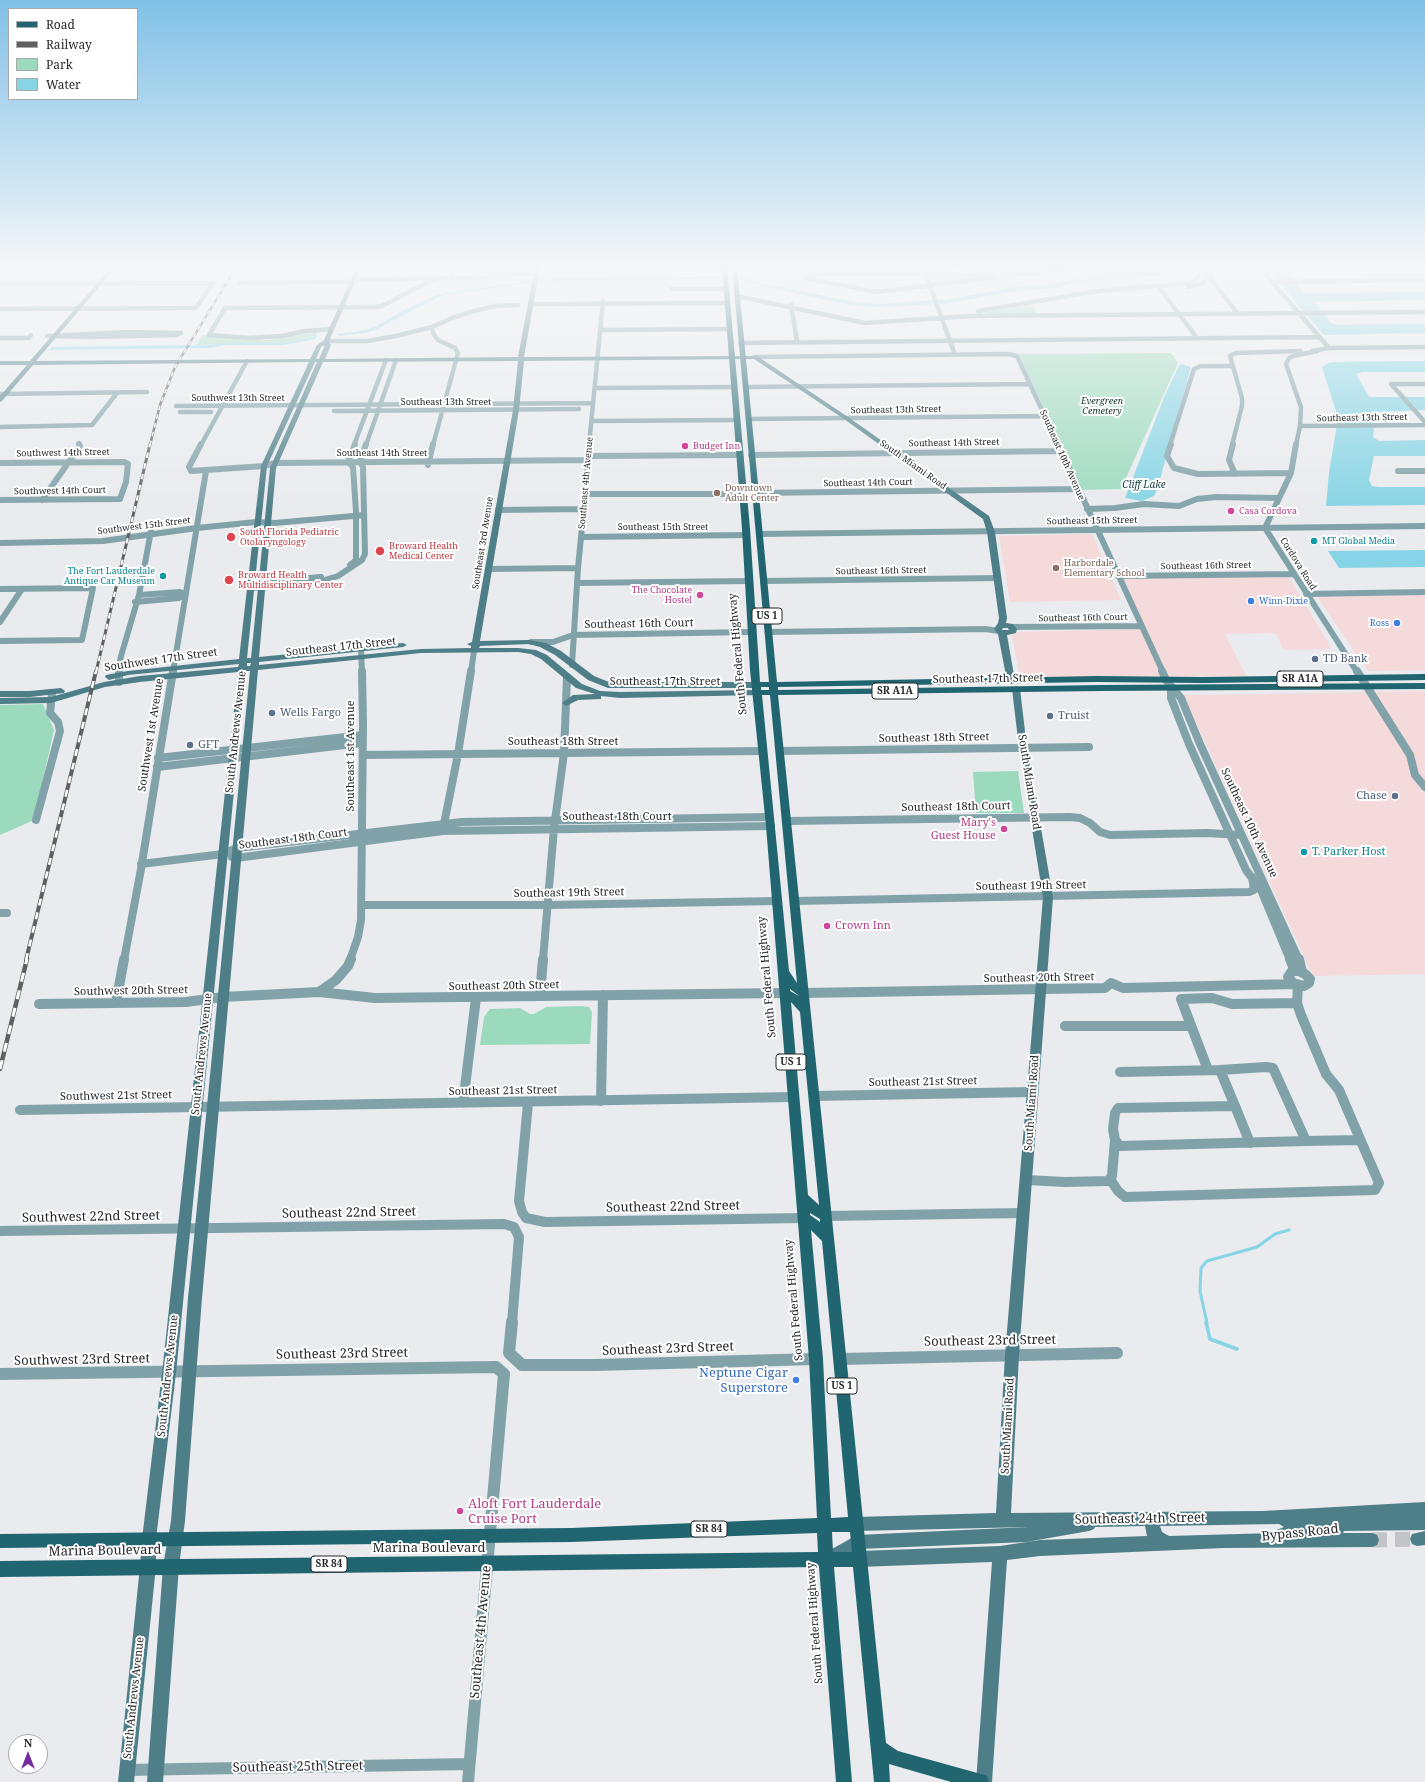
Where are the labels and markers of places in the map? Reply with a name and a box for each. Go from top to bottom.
marker: Budget Inn [680,441,690,451]
place label: Budget Inn [693,441,740,451]
place label: Downtown Adult Center [725,483,779,504]
marker: Downtown Adult Center [712,488,722,498]
marker: Casa Cordova [1226,506,1236,516]
place label: Casa Cordova [1239,506,1297,516]
place label: South Florida Pediatric Otolaryngology [240,527,339,548]
marker: South Florida Pediatric Otolaryngology [225,531,237,543]
marker: MT Global Media [1309,536,1319,546]
place label: MT Global Media [1322,536,1395,546]
place label: Broward Health Medical Center [389,541,458,562]
marker: Broward Health Medical Center [374,545,386,557]
place label: Harbordale Elementary School [1064,558,1144,579]
marker: Harbordale Elementary School [1051,563,1061,573]
place label: The Fort Lauderdale Antique Car Museum [64,566,155,587]
place label: Broward Health Multidisciplinary Center [238,570,343,591]
marker: The Fort Lauderdale Antique Car Museum [158,571,168,581]
marker: Broward Health Multidisciplinary Center [223,574,235,586]
place label: The Chocolate Hostel [632,585,692,606]
marker: The Chocolate Hostel [695,590,705,600]
marker: Winn-Dixie [1246,596,1256,606]
place label: Winn-Dixie [1259,596,1308,606]
place label: Ross [1370,618,1389,628]
marker: Ross [1392,618,1402,628]
place label: TD Bank [1323,652,1368,666]
marker: TD Bank [1310,654,1320,664]
place label: Wells Fargo [280,706,341,720]
marker: Wells Fargo [267,708,277,718]
place label: Truist [1058,709,1089,723]
marker: Truist [1045,711,1055,721]
place label: GFT [198,738,219,752]
marker: GFT [185,740,195,750]
place label: Chase [1356,789,1387,803]
marker: Chase [1390,791,1400,801]
place label: Mary's Guest House [931,816,996,842]
marker: Mary's Guest House [999,824,1009,834]
place label: T. Parker Host [1312,845,1385,859]
marker: T. Parker Host [1299,847,1309,857]
place label: Crown Inn [835,919,891,933]
marker: Crown Inn [822,921,832,931]
place label: Neptune Cigar Superstore [699,1365,788,1396]
marker: Neptune Cigar Superstore [791,1375,801,1385]
place label: Aloft Fort Lauderdale Cruise Port [468,1496,601,1527]
marker: Aloft Fort Lauderdale Cruise Port [455,1506,465,1516]

